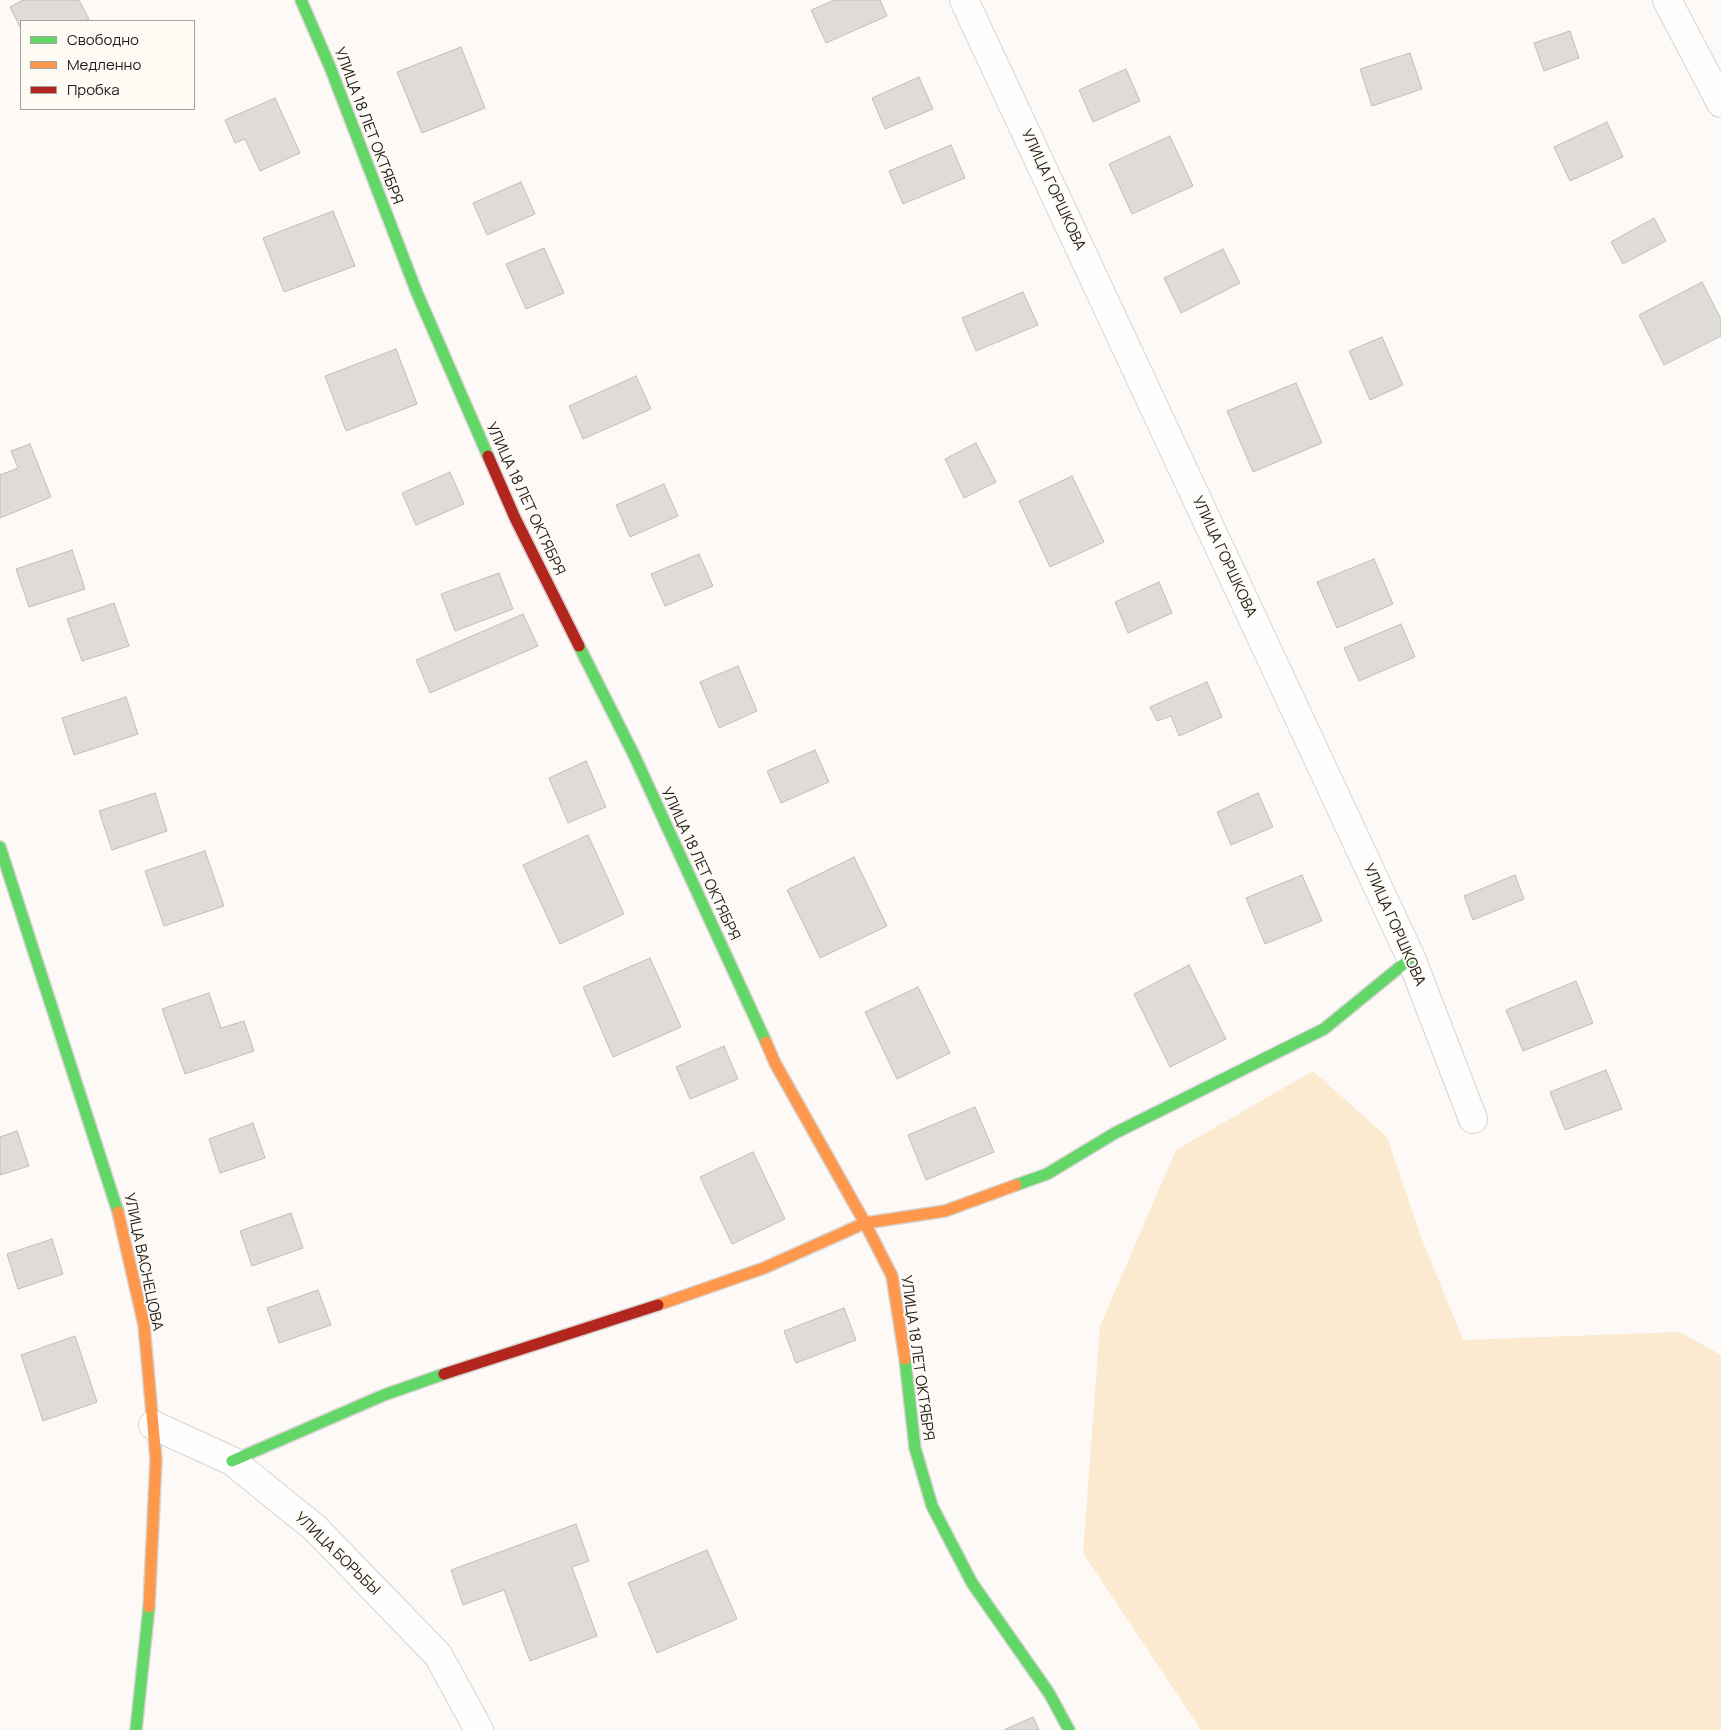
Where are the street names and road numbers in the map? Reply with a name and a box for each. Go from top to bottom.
street label: УЛИЦА 18 ЛЕТ ОКТЯБРЯ [330,45,406,207]
street label: УЛИЦА ГОРШКОВА [1017,127,1089,253]
street label: УЛИЦА 18 ЛЕТ ОКТЯБРЯ [482,420,568,578]
street label: УЛИЦА ГОРШКОВА [1188,494,1260,620]
street label: УЛИЦА 18 ЛЕТ ОКТЯБРЯ [657,785,743,943]
street label: УЛИЦА ГОРШКОВА [1359,861,1429,989]
street label: УЛИЦА ВАСНЕЦОВА [120,1191,166,1333]
street label: УЛИЦА 18 ЛЕТ ОКТЯБРЯ [896,1274,938,1442]
street label: УЛИЦА БОРЬБЫ [291,1509,383,1599]

